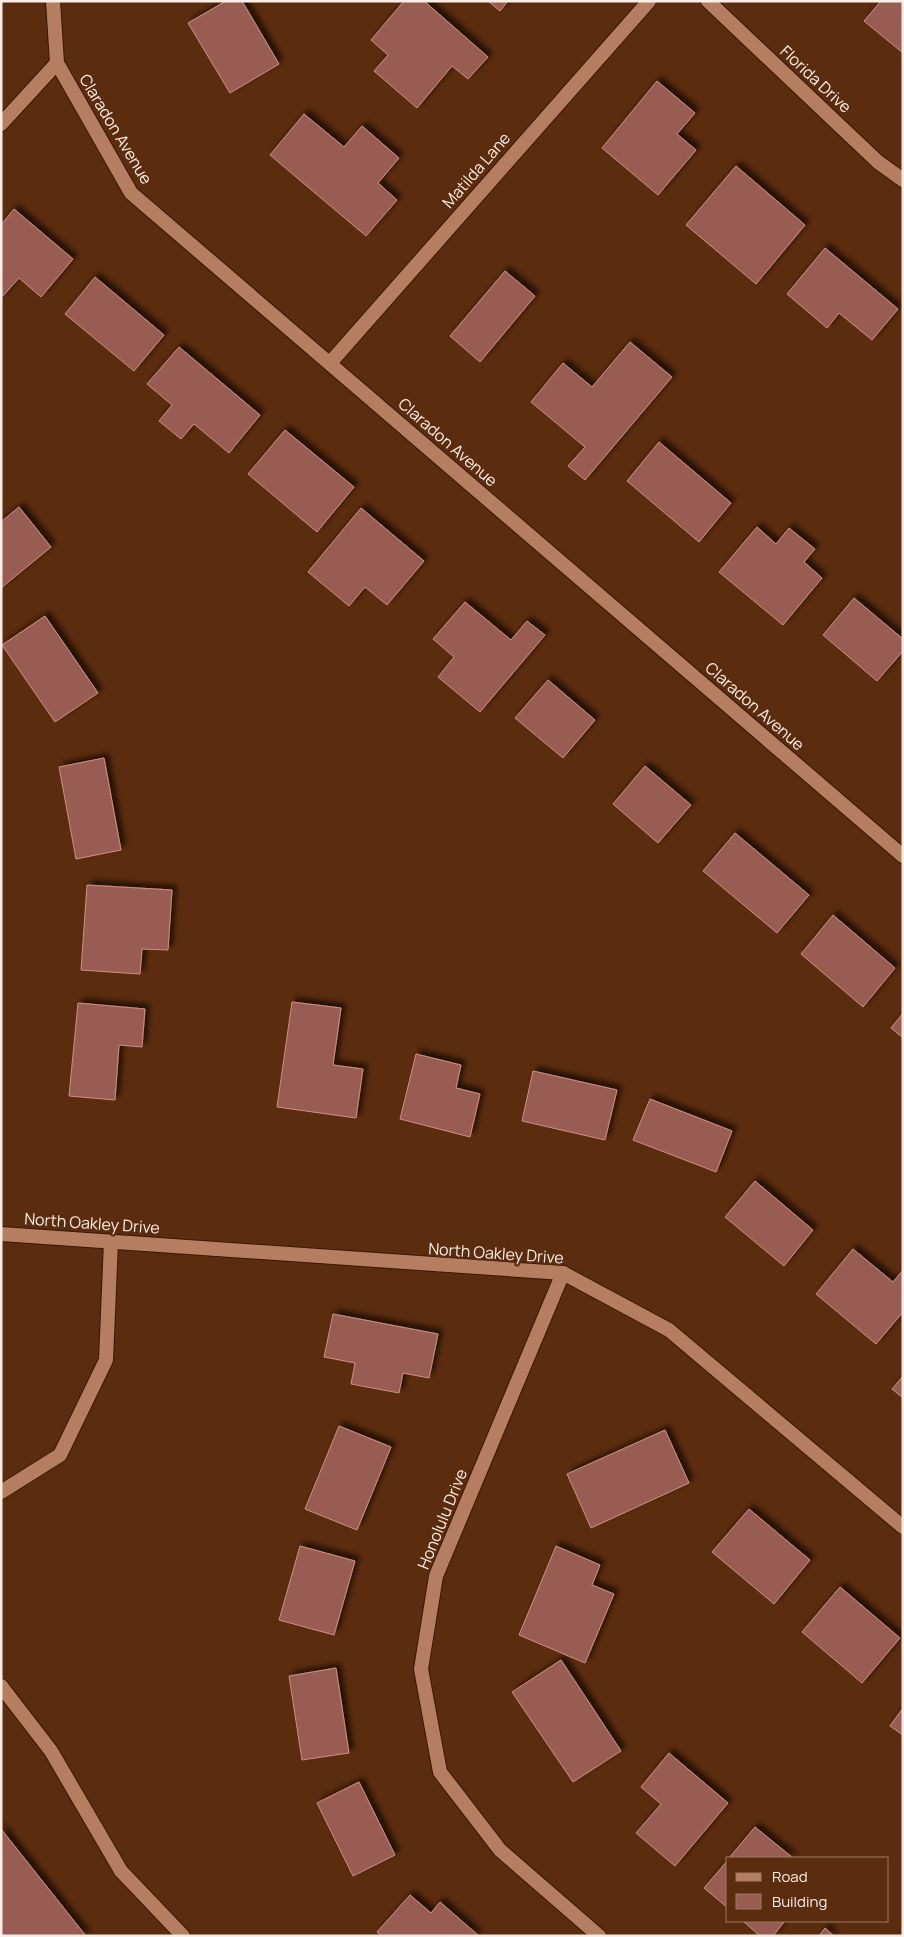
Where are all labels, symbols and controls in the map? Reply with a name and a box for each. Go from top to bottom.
street label: Florida Drive [776,40,856,118]
street label: Claradon Avenue [74,70,158,188]
street label: Matilda Lane [437,127,515,213]
street label: Claradon Avenue [394,393,502,491]
street label: Claradon Avenue [701,657,809,755]
street label: North Oakley Drive [24,1207,160,1239]
street label: North Oakley Drive [428,1237,564,1269]
street label: Honolulu Drive [412,1466,472,1572]
legend [726,1857,889,1922]
text: Road [772,1866,808,1887]
text: Building [772,1891,827,1912]

